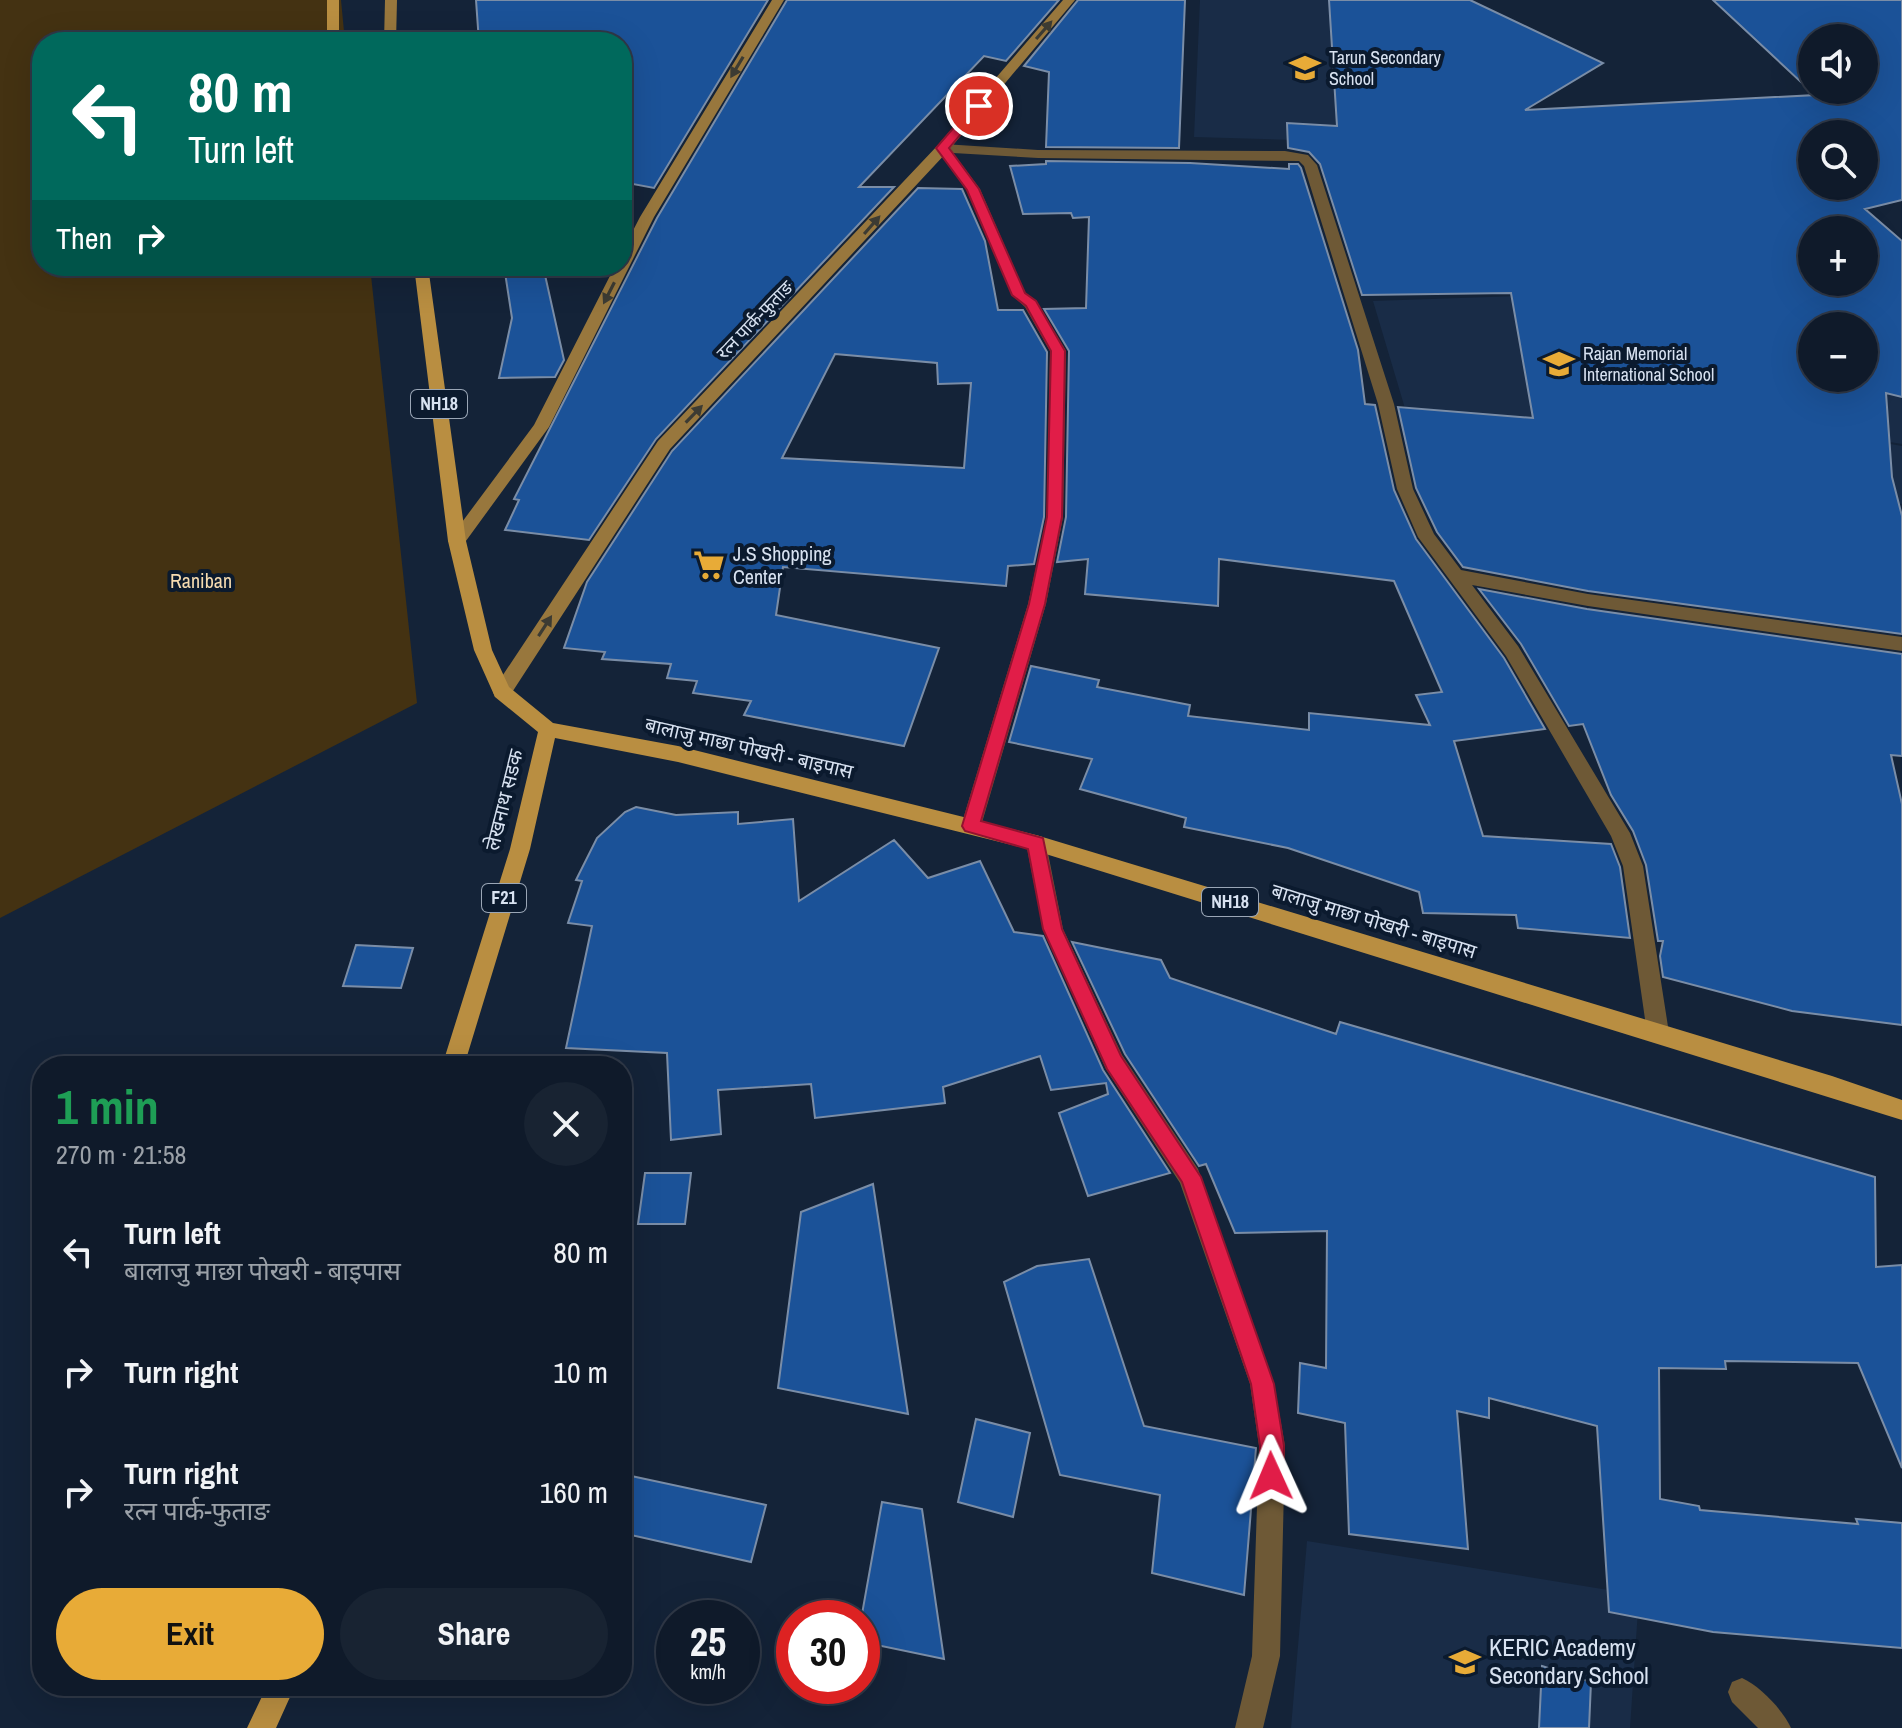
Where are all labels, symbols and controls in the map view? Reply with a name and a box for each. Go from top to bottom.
one-way arrow [1035,20,1052,40]
map controls [1798,24,1878,392]
button: sound [1798,24,1878,104]
place label: Tarun Secondary School [1329,45,1441,91]
school or university icon: Tarun Secondary School [1288,51,1322,85]
text: 80 m [188,54,293,129]
one-way arrow [731,56,745,78]
icon: left [56,64,160,168]
pin [945,72,1013,140]
icon: arrive [957,84,1001,128]
button: search [1798,120,1878,200]
text: Turn left [188,126,294,174]
one-way arrow [862,215,880,234]
icon: right [128,216,172,260]
button: + [1798,216,1878,296]
text: Then [56,218,112,258]
street label: रत्न पार्क-फुताङ [711,274,799,365]
one-way arrow [602,281,615,304]
button: − [1798,312,1878,392]
place label: Rajan Memorial International School [1583,341,1714,387]
school or university icon: Rajan Memorial International School [1542,347,1576,381]
road number: NH18 [411,390,467,418]
one-way arrow [684,405,702,424]
place label: J.S Shopping Center [733,540,831,590]
supermarket icon: J.S Shopping Center [692,548,726,582]
park label: Raniban [170,567,232,594]
one-way arrow [537,616,552,637]
street label: बालाजु माछा पोखरी - बाइपास [642,710,856,785]
street label: लेखनाथ सडक [478,746,529,853]
street label: बालाजु माछा पोखरी - बाइपास [1268,876,1480,965]
road number: F21 [482,884,526,912]
road number: NH18 [1202,888,1258,916]
text: 1 min [56,1074,159,1139]
button: close [524,1082,608,1166]
text: 270 m · 21:58 [56,1137,186,1172]
text: Turn left [124,1213,221,1253]
icon: left [56,1230,100,1274]
text: 80 m [553,1232,608,1272]
text: बालाजु माछा पोखरी - बाइपास [124,1253,401,1288]
icon: right [56,1350,100,1394]
text: Turn right [124,1352,238,1392]
text: 10 m [553,1352,608,1392]
position arrow [1229,1434,1313,1518]
text: Turn right [124,1453,238,1493]
icon: right [56,1470,100,1514]
text: 160 m [540,1472,608,1512]
text: रत्न पार्क-फुताङ [124,1493,270,1528]
button: Exit [56,1588,324,1680]
button: Share [340,1588,608,1680]
speed limit sign: 30 [776,1600,880,1704]
text: 25 [690,1615,726,1668]
place label: KERIC Academy Secondary School [1489,1631,1649,1691]
school or university icon: KERIC Academy Secondary School [1448,1645,1482,1679]
text: km/h [690,1658,726,1685]

